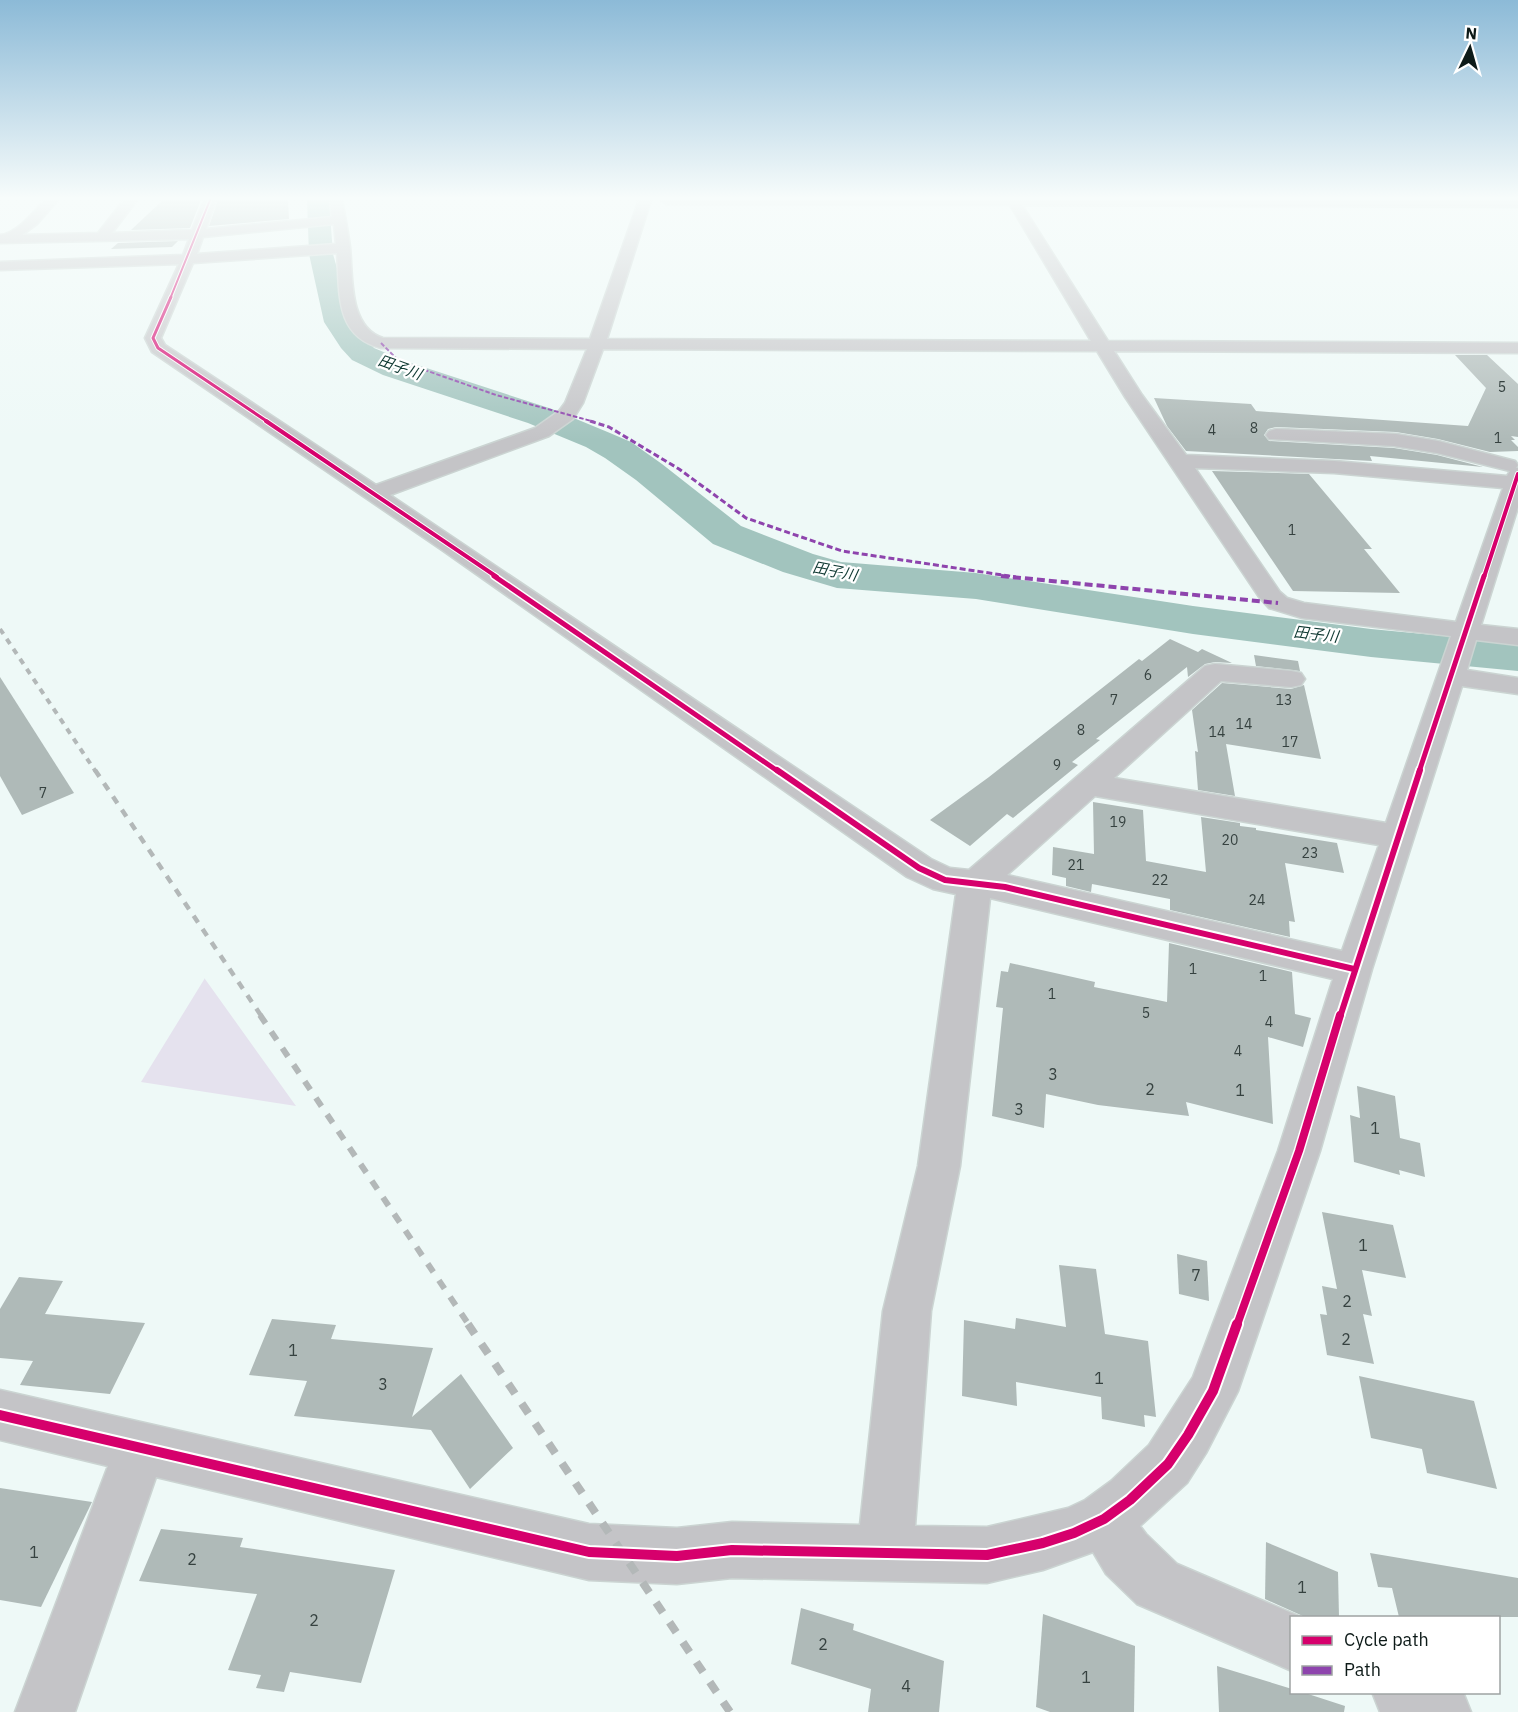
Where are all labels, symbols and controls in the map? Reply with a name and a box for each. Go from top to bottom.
north arrow [1440,18,1500,78]
text: N [1465,23,1478,44]
water label: 田子川 [376,350,426,384]
house number: 5 [1498,378,1506,396]
house number: 8 [1250,419,1258,437]
house number: 4 [1208,421,1216,439]
house number: 1 [1494,429,1502,447]
house number: 1 [1288,521,1296,539]
water label: 田子川 [811,557,861,585]
water label: 田子川 [1293,622,1341,646]
house number: 6 [1144,666,1152,684]
house number: 7 [1110,691,1118,709]
house number: 13 [1276,691,1292,709]
house number: 14 [1236,715,1252,733]
house number: 8 [1077,721,1085,739]
house number: 14 [1209,723,1225,741]
house number: 17 [1282,733,1298,751]
house number: 9 [1053,756,1061,774]
house number: 7 [39,784,47,802]
house number: 19 [1110,813,1126,831]
house number: 20 [1222,831,1238,849]
house number: 23 [1302,844,1318,862]
house number: 21 [1068,856,1084,874]
house number: 22 [1152,871,1168,889]
house number: 24 [1249,891,1265,909]
house number: 1 [1189,960,1197,978]
house number: 1 [1259,967,1267,985]
house number: 1 [1048,985,1056,1003]
house number: 5 [1142,1004,1150,1022]
house number: 4 [1265,1013,1273,1031]
house number: 4 [1234,1042,1242,1060]
house number: 3 [1048,1064,1058,1084]
house number: 2 [1145,1079,1155,1099]
house number: 1 [1235,1080,1245,1100]
house number: 3 [1014,1099,1024,1119]
house number: 1 [1370,1118,1380,1138]
house number: 1 [1358,1235,1368,1255]
house number: 7 [1191,1265,1201,1285]
house number: 2 [1342,1291,1352,1311]
house number: 2 [1341,1329,1351,1349]
house number: 1 [288,1340,298,1360]
house number: 1 [1094,1368,1104,1388]
house number: 3 [378,1374,388,1394]
house number: 1 [29,1542,39,1562]
house number: 2 [187,1549,197,1569]
house number: 1 [1297,1577,1307,1597]
house number: 2 [309,1610,319,1630]
legend [1290,1616,1500,1694]
text: Cycle path [1344,1628,1429,1651]
house number: 2 [818,1634,828,1654]
text: Path [1344,1658,1381,1681]
house number: 1 [1081,1667,1091,1687]
house number: 4 [901,1676,911,1696]

